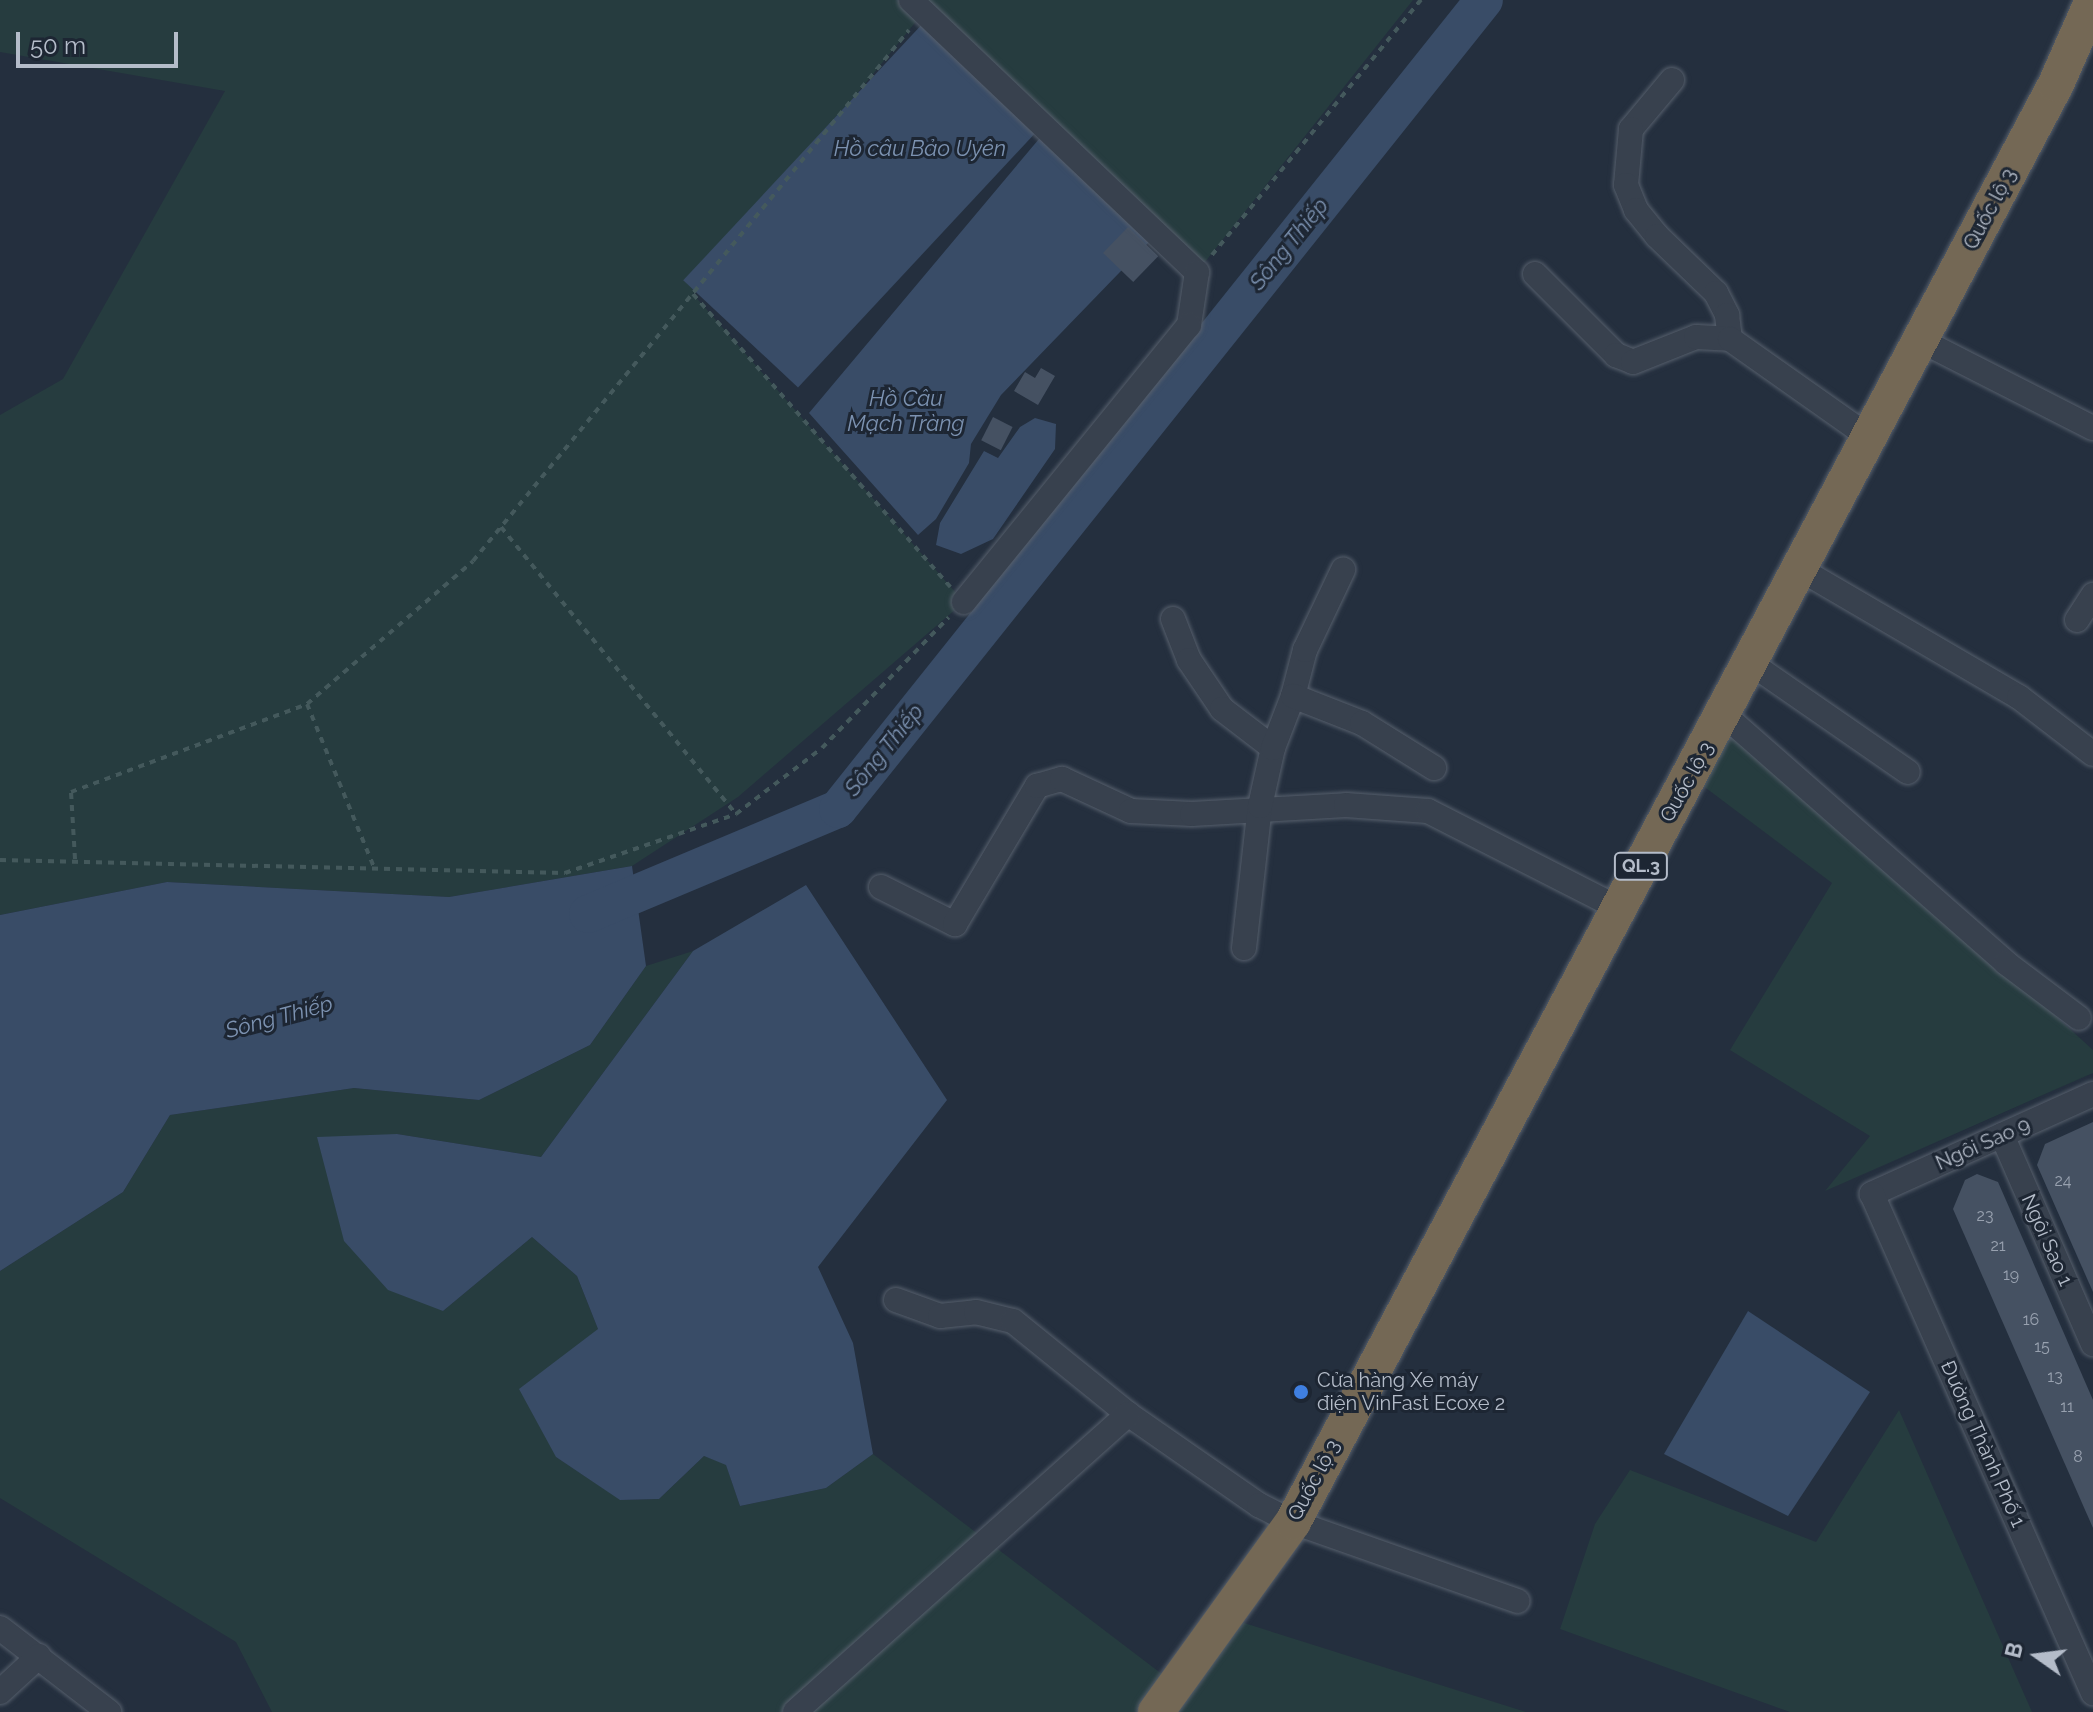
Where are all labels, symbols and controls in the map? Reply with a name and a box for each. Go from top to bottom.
scale bar [20,16,182,66]
text: 50 m [30,31,86,60]
water label: Hồ câu Bảo Uyên [834,136,1006,162]
street label: Quốc lộ 3 [1959,165,2021,253]
water label: Sông Thiếp [1244,193,1334,295]
water label: Hồ Câu Mạch Tràng [847,385,965,436]
water label: Sông Thiếp [839,699,929,801]
street label: Quốc lộ 3 [1655,738,1719,826]
road number: QL.3 [1613,852,1669,880]
water label: Sông Thiếp [222,990,336,1044]
street label: Ngôi Sao 9 [1932,1113,2034,1175]
house number: 24 [2054,1171,2072,1191]
street label: Ngôi Sao 1 [2016,1191,2078,1289]
house number: 23 [1977,1206,1993,1226]
house number: 21 [1990,1236,2006,1256]
house number: 19 [2003,1265,2019,1285]
house number: 16 [2023,1310,2039,1330]
house number: 15 [2034,1337,2050,1357]
street label: Đường Thành Phố 1 [1935,1357,2031,1531]
house number: 13 [2047,1367,2063,1387]
place label: Cửa hàng Xe máy điện VinFast Ecoxe 2 [1317,1368,1506,1415]
marker: Cửa hàng Xe máy điện VinFast Ecoxe 2 [1292,1383,1310,1401]
house number: 11 [2060,1397,2074,1417]
street label: Quốc lộ 3 [1283,1436,1345,1524]
house number: 8 [2073,1447,2083,1467]
north arrow [1997,1616,2077,1696]
text: B [1999,1640,2028,1661]

